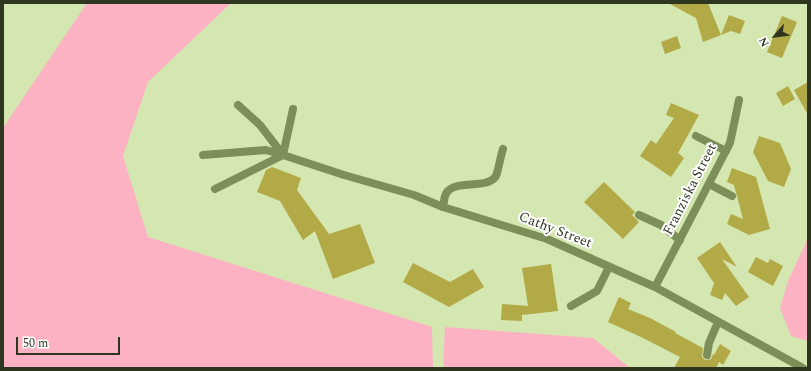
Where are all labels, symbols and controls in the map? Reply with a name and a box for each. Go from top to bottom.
north arrow [755,16,795,56]
text: N [754,34,774,50]
street label: Franziska Street [661,141,721,239]
street label: Cathy Street [516,209,594,253]
scale bar [18,329,122,355]
text: 50 m [23,334,48,353]

